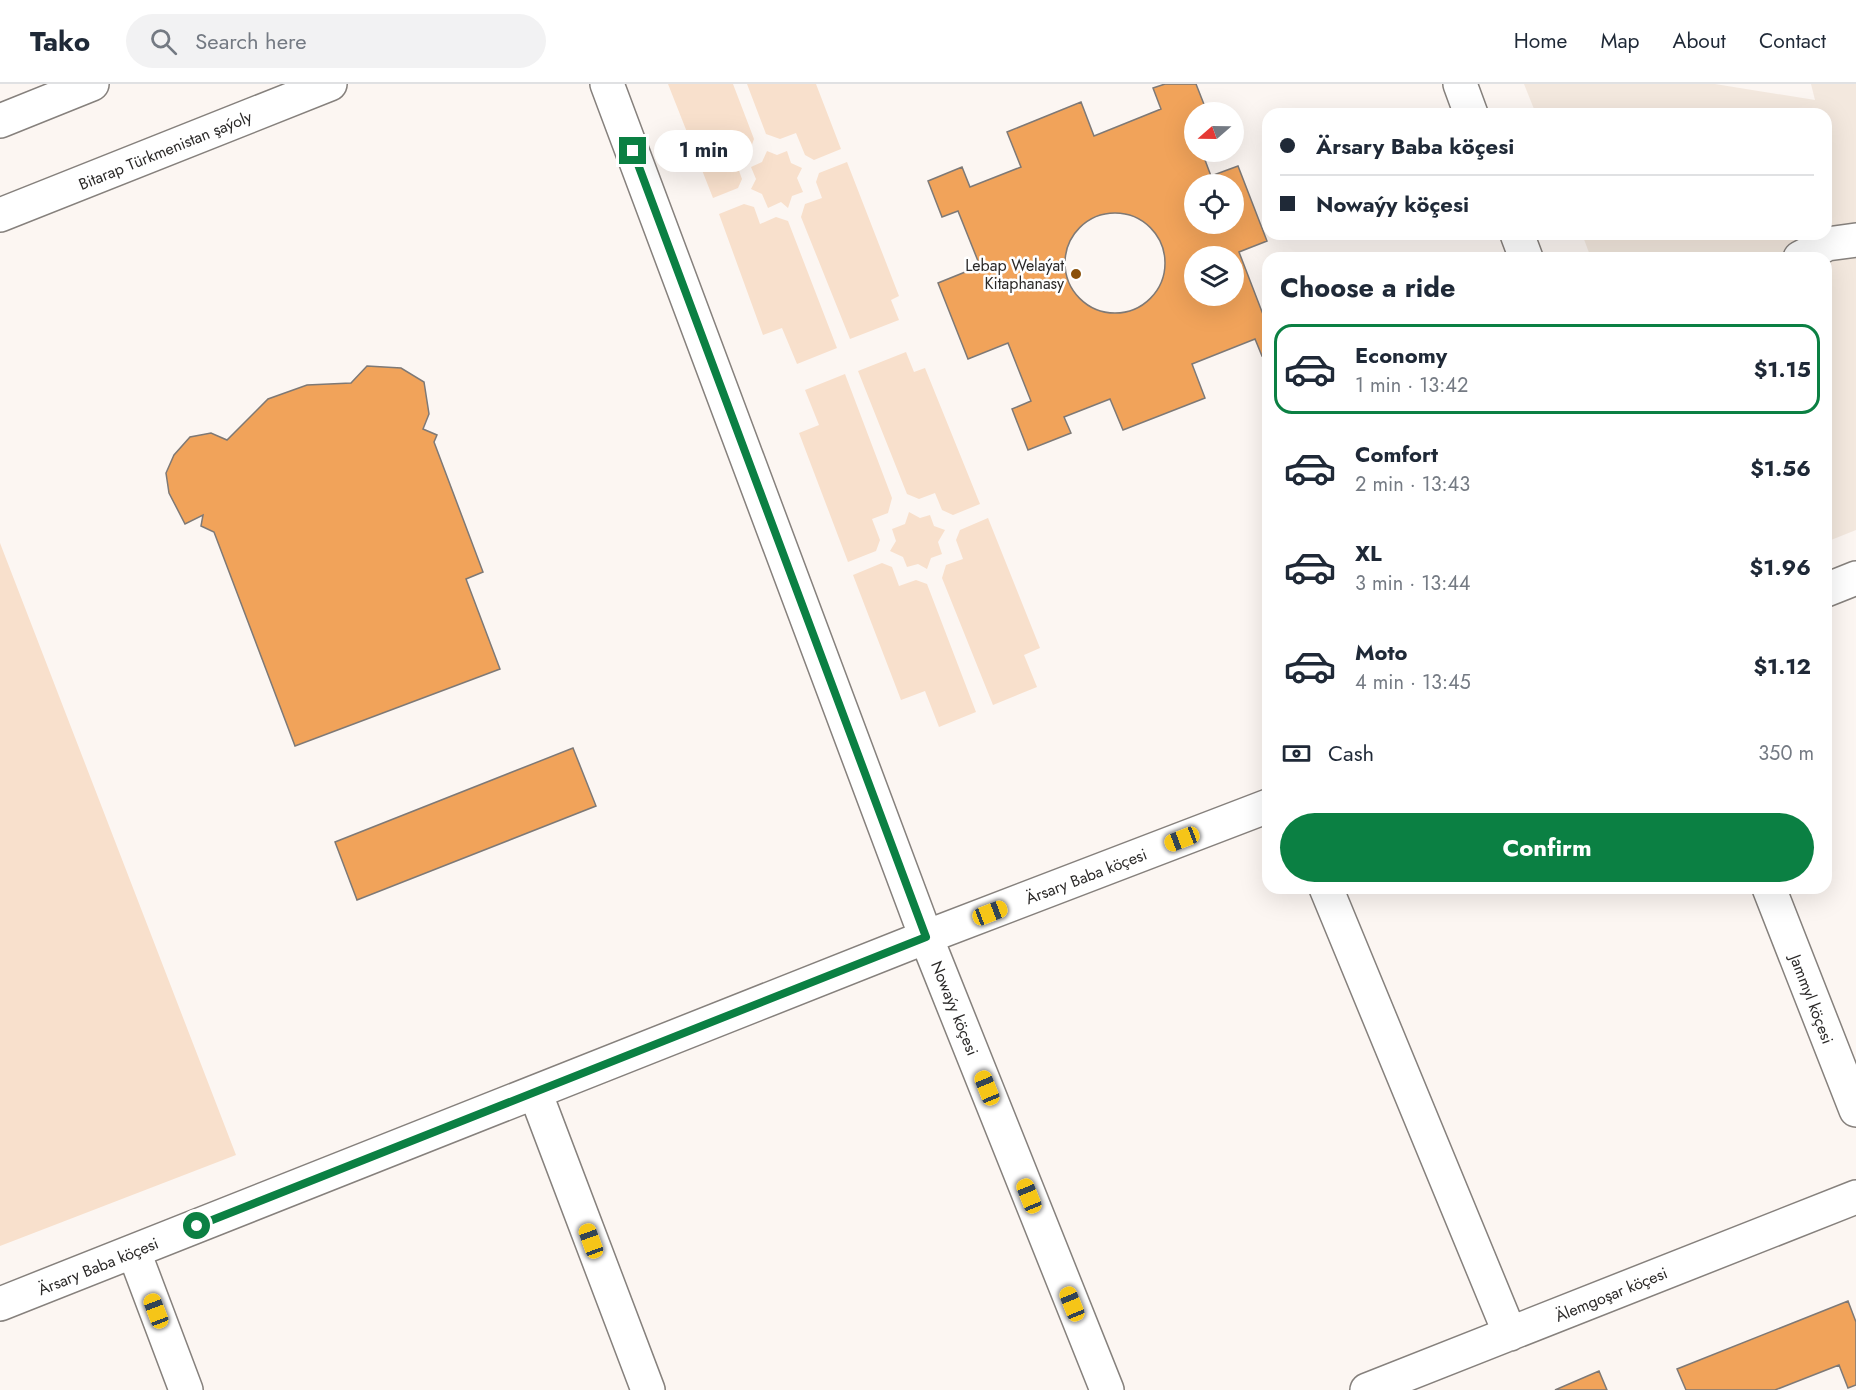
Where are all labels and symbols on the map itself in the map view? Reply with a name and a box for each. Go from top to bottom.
north arrow [1184,102,1244,162]
street label: Bitarap Türkmenistan şaýoly [75,105,256,196]
callout: 1 min [654,130,753,172]
route end [619,137,646,164]
place label: Lebap Welaýat Kitaphanasy [965,254,1065,295]
marker: Lebap Welaýat Kitaphanasy [1069,267,1083,281]
car [1162,824,1202,854]
street label: Ärsary Baba köçesi [1022,843,1150,910]
car [970,898,1010,928]
street label: Jammyl köçesi [1783,949,1839,1047]
street label: Nowaýy köçesi [925,957,984,1059]
car [972,1068,1002,1108]
car [1014,1176,1044,1216]
route start [183,1212,210,1239]
car [576,1221,606,1261]
street label: Ärsary Baba köçesi [34,1232,162,1301]
street label: Älemgoşar köçesi [1552,1261,1671,1327]
car [1057,1284,1087,1324]
car [141,1291,171,1331]

